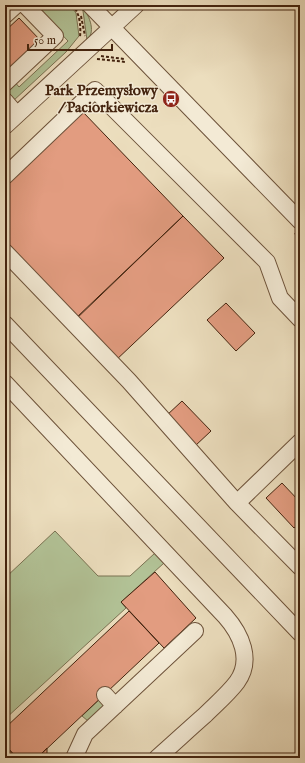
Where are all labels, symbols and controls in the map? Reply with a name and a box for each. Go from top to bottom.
scale bar [28,26,112,52]
text: 50 m [34,33,56,48]
place label: Park Przemysłowy / Paciorkiewicza [45,81,159,117]
bus stop icon: Park Przemysłowy / Paciorkiewicza [161,89,181,109]

